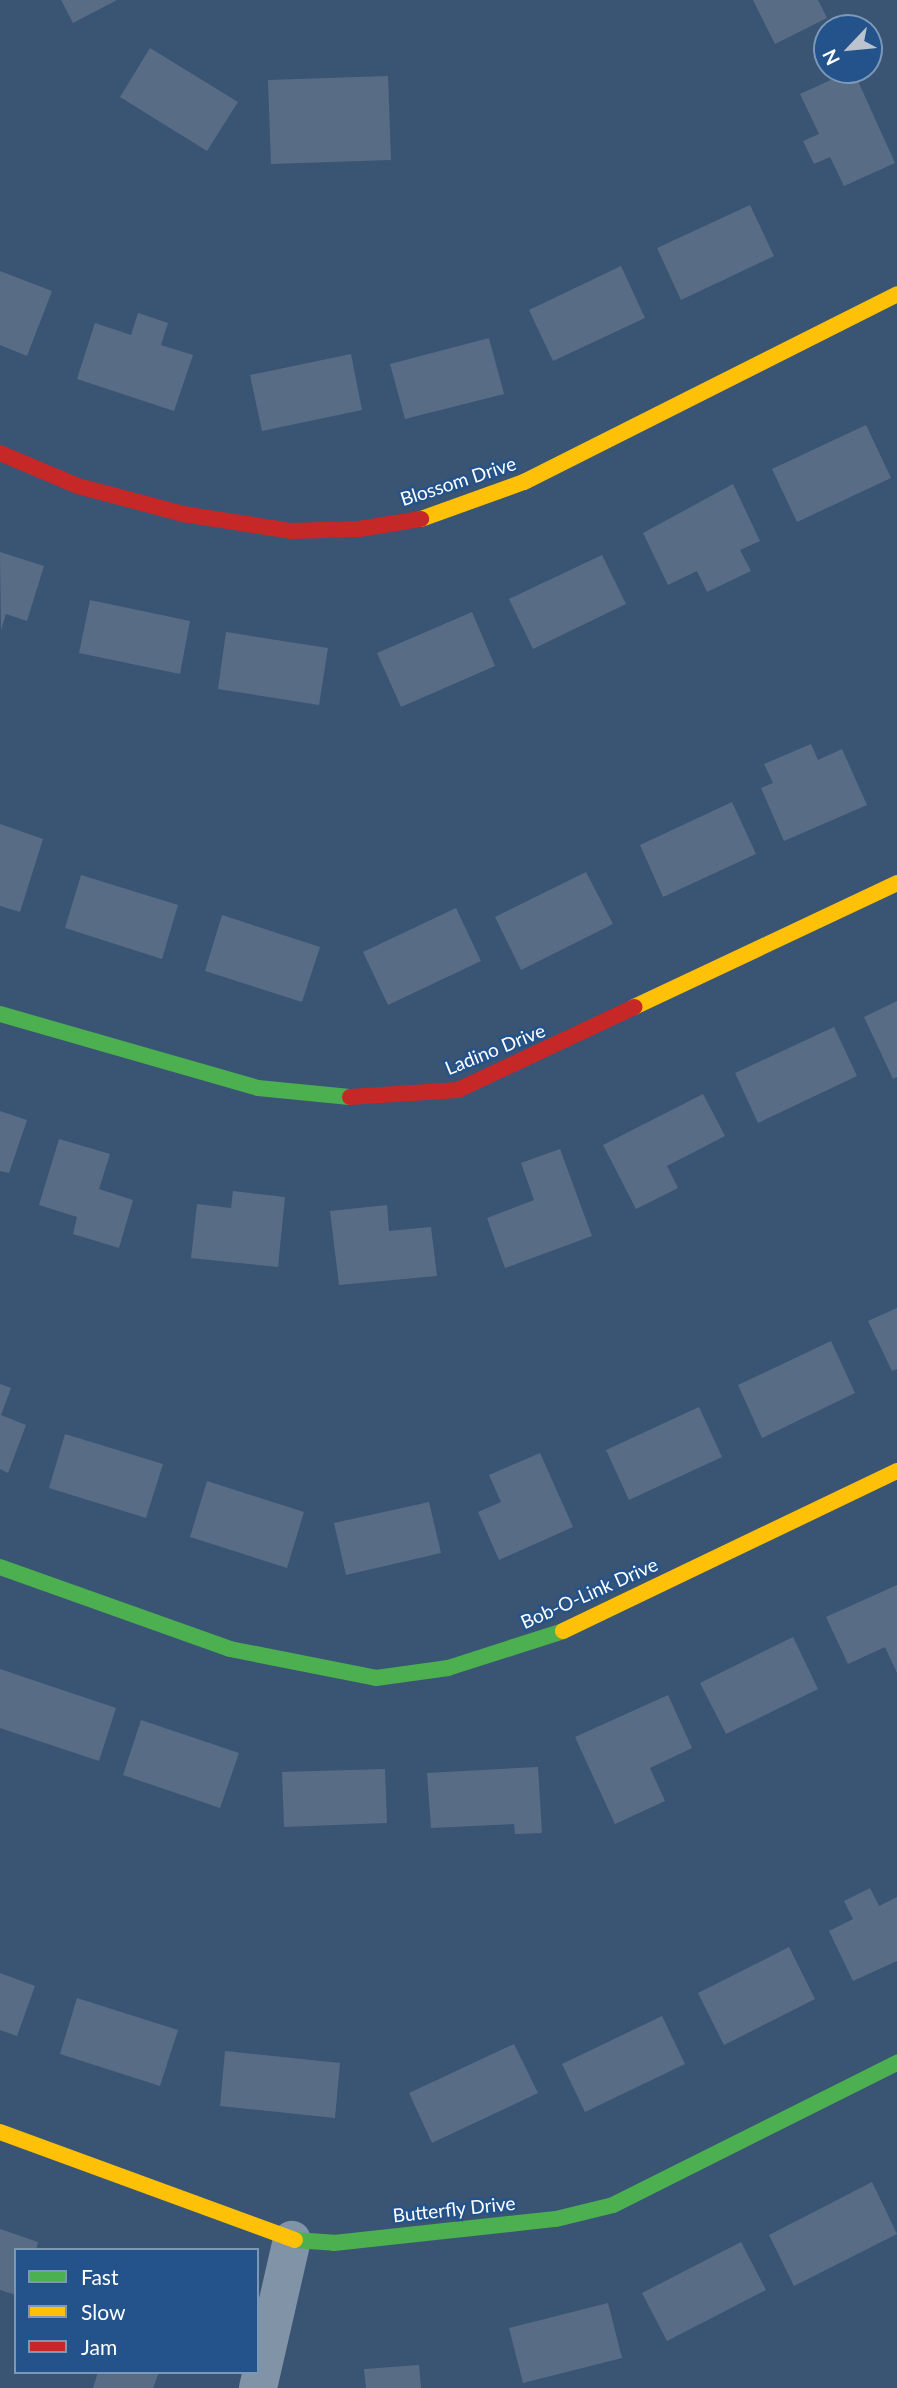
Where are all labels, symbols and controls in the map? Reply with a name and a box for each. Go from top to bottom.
north arrow [813,14,883,84]
text: N [817,46,844,69]
street label: Blossom Drive [397,452,519,510]
street label: Ladino Drive [442,1019,548,1079]
street label: Bob-O-Link Drive [517,1553,661,1633]
street label: Butterfly Drive [391,2191,517,2227]
legend [14,2248,259,2374]
text: Fast [81,2264,118,2289]
text: Slow [81,2299,125,2324]
text: Jam [81,2334,117,2359]

